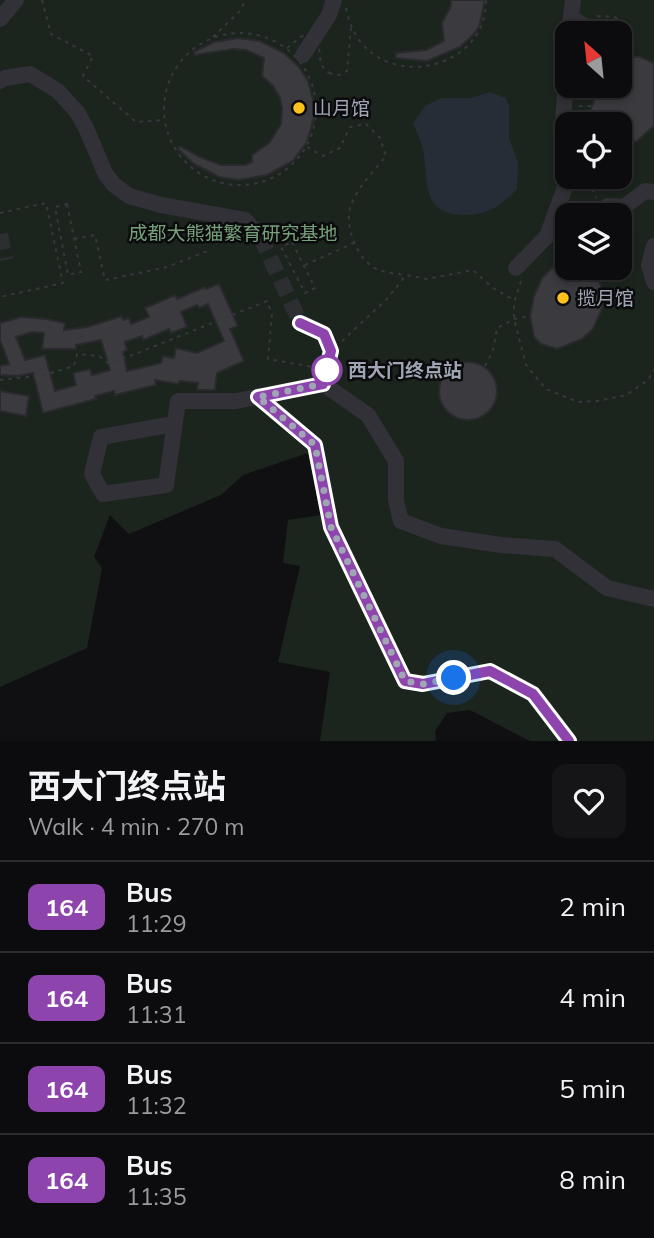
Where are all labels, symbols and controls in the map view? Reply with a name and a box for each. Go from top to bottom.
north arrow [555,21,632,98]
map controls [555,21,632,280]
place label: 山月馆 [313,96,370,120]
marker: 山月馆 [291,100,307,116]
button: locate [555,112,632,189]
button: layers [555,203,632,280]
park label: 成都大熊猫繁育研究基地 [128,221,338,245]
place label: 揽月馆 [577,286,634,310]
marker: 揽月馆 [555,290,571,306]
marker: 西大门终点站 [312,355,342,385]
place label: 西大门终点站 [348,358,462,382]
your location [436,660,471,695]
button: heart [552,764,626,838]
text: 西大门终点站 [28,765,226,806]
text: Walk · 4 min · 270 m [28,812,245,841]
text: Bus [126,876,172,909]
text: 2 min [559,890,626,923]
text: 164 [45,892,88,922]
text: 11:29 [126,909,186,938]
text: Bus [126,967,172,1000]
text: 4 min [559,981,626,1014]
text: 164 [45,983,88,1013]
text: 11:31 [126,1000,186,1029]
text: Bus [126,1058,172,1091]
text: 5 min [559,1072,626,1105]
text: 164 [45,1074,88,1104]
text: 11:32 [126,1091,186,1120]
text: Bus [126,1149,172,1182]
text: 8 min [559,1163,626,1196]
text: 164 [45,1165,88,1195]
text: 11:35 [126,1182,186,1211]

